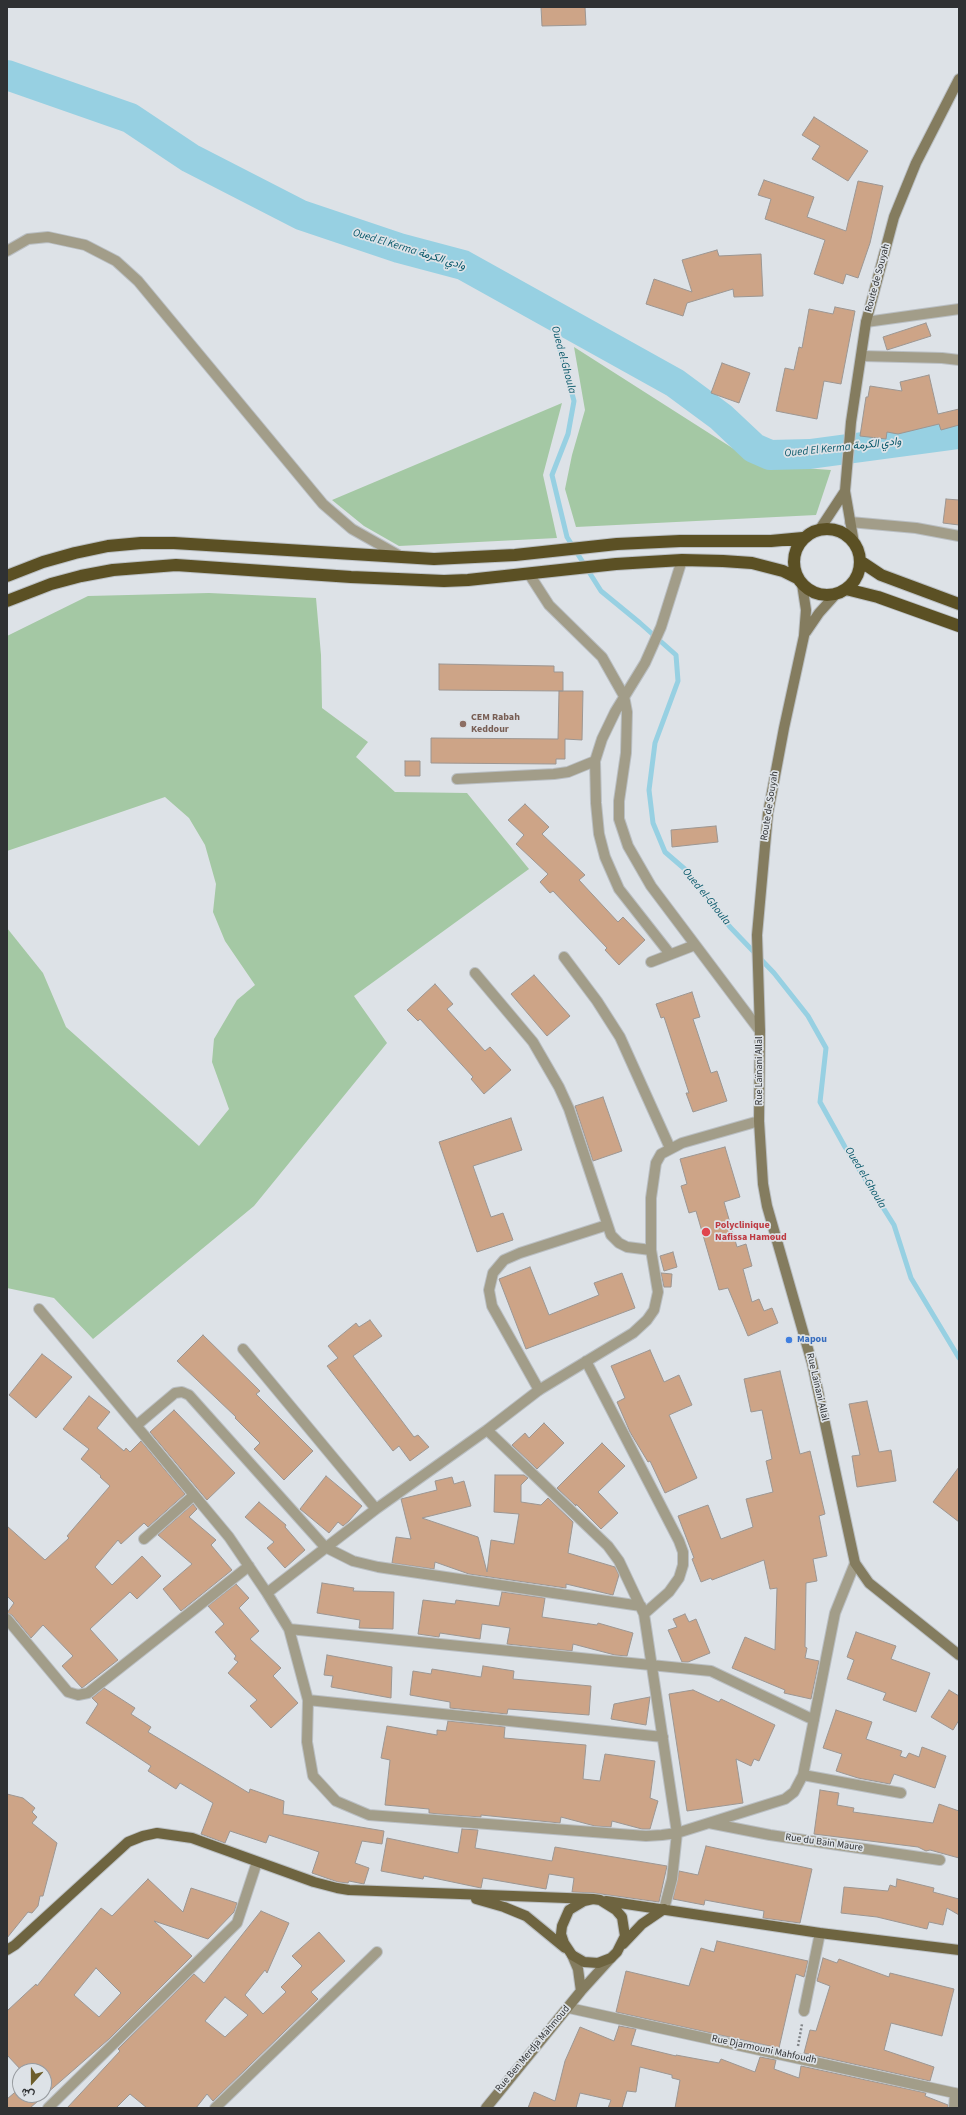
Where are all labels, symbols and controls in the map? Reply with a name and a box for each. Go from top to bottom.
water label: Oued El Kerma وادي الكرمة [351,227,467,273]
street label: Route de Souyah [863,242,893,314]
water label: Oued el-Ghoula [548,325,578,395]
water label: Oued El Kerma وادي الكرمة [784,435,902,461]
place label: CEM Rabah Keddour [471,712,520,736]
marker: CEM Rabah Keddour [458,719,468,729]
street label: Route de Souyah [759,770,781,842]
water label: Oued el-Ghoula [679,866,733,928]
street label: Rue Laïnani Allal [754,1036,766,1106]
water label: Oued el-Ghoula [841,1145,889,1211]
place label: Polyclinique Nafissa Hamoud [715,1220,787,1244]
marker: Polyclinique Nafissa Hamoud [700,1226,712,1238]
place label: Mapou [797,1334,827,1346]
marker: Mapou [784,1335,794,1345]
street label: Rue Laïnani Allal [803,1352,831,1422]
street label: Rue du Bain Maure [785,1832,863,1854]
street label: Rue Ben Merdja Mahmoud [493,2003,573,2095]
street label: Rue Djarmouni Mahfoudh [711,2033,817,2067]
north arrow [12,2063,52,2103]
text: ش [19,2084,37,2103]

